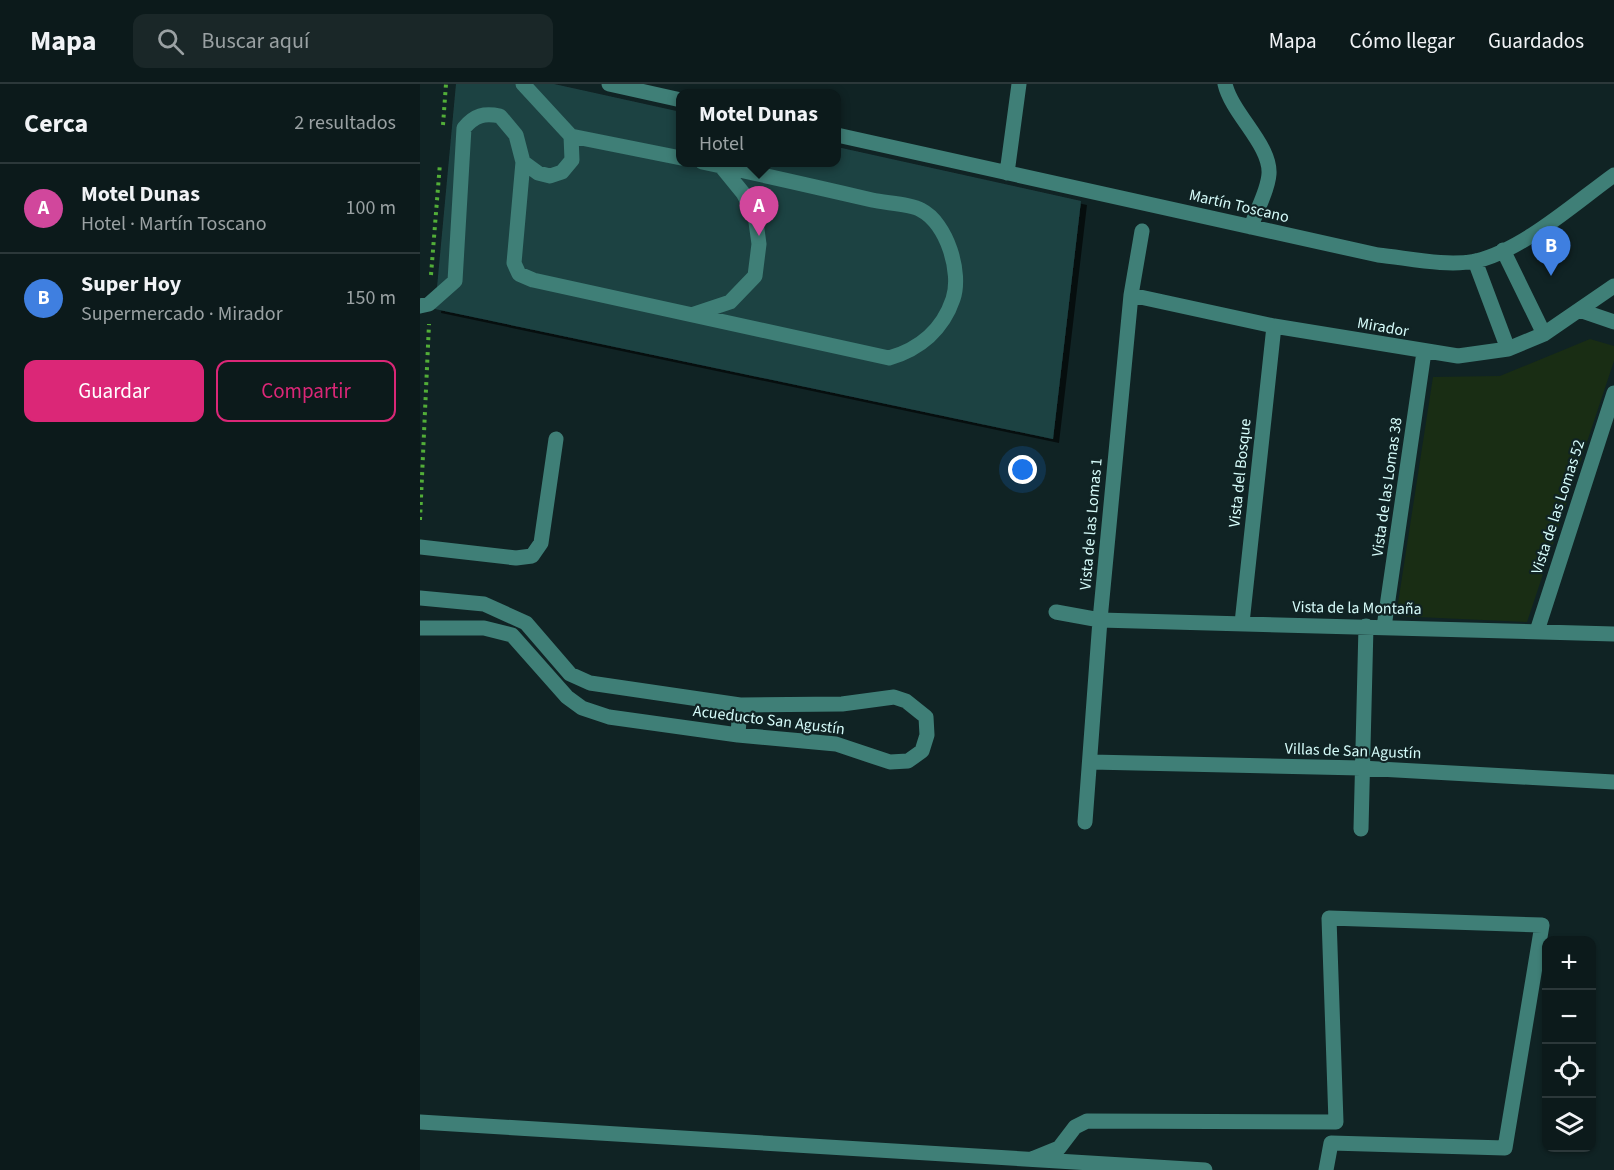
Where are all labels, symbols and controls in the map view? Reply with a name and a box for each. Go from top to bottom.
search box [133,14,553,68]
text: Mapa [30,21,97,61]
icon: search [154,25,187,58]
text: Buscar aquí [202,25,309,57]
text: Mapa [1269,26,1317,56]
text: Cómo llegar [1350,26,1455,56]
text: Guardados [1488,26,1584,56]
popup [676,89,841,167]
text: Motel Dunas [699,98,818,130]
text: Cerca [24,105,88,142]
text: 2 resultados [294,109,396,137]
text: Hotel [699,130,744,158]
text: Motel Dunas [81,178,200,210]
street label: Martín Toscano [1187,184,1291,228]
pin: A [740,186,778,236]
text: A [38,194,49,222]
text: 100 m [346,194,396,222]
text: Hotel · Martín Toscano [81,210,267,238]
pin: B [1532,226,1570,276]
text: Super Hoy [81,268,181,300]
text: B [37,284,50,312]
text: 150 m [346,284,396,312]
text: Supermercado · Mirador [81,300,283,328]
street label: Mirador [1356,312,1411,342]
button: Guardar [24,360,204,422]
button: Compartir [216,360,396,422]
street label: Vista de las Lomas 38 [1366,416,1408,558]
street label: Vista del Bosque [1223,417,1257,528]
street label: Vista de las Lomas 52 [1526,437,1590,577]
your location [1008,455,1037,484]
street label: Vista de las Lomas 1 [1074,457,1108,591]
street label: Vista de la Montaña [1292,596,1422,620]
street label: Acueducto San Agustín [692,700,846,740]
street label: Villas de San Agustín [1284,738,1422,764]
map controls [1542,936,1596,1152]
button: + [1542,936,1596,990]
button: − [1542,990,1596,1044]
button: locate [1542,1044,1596,1098]
button: layers [1542,1098,1596,1152]

